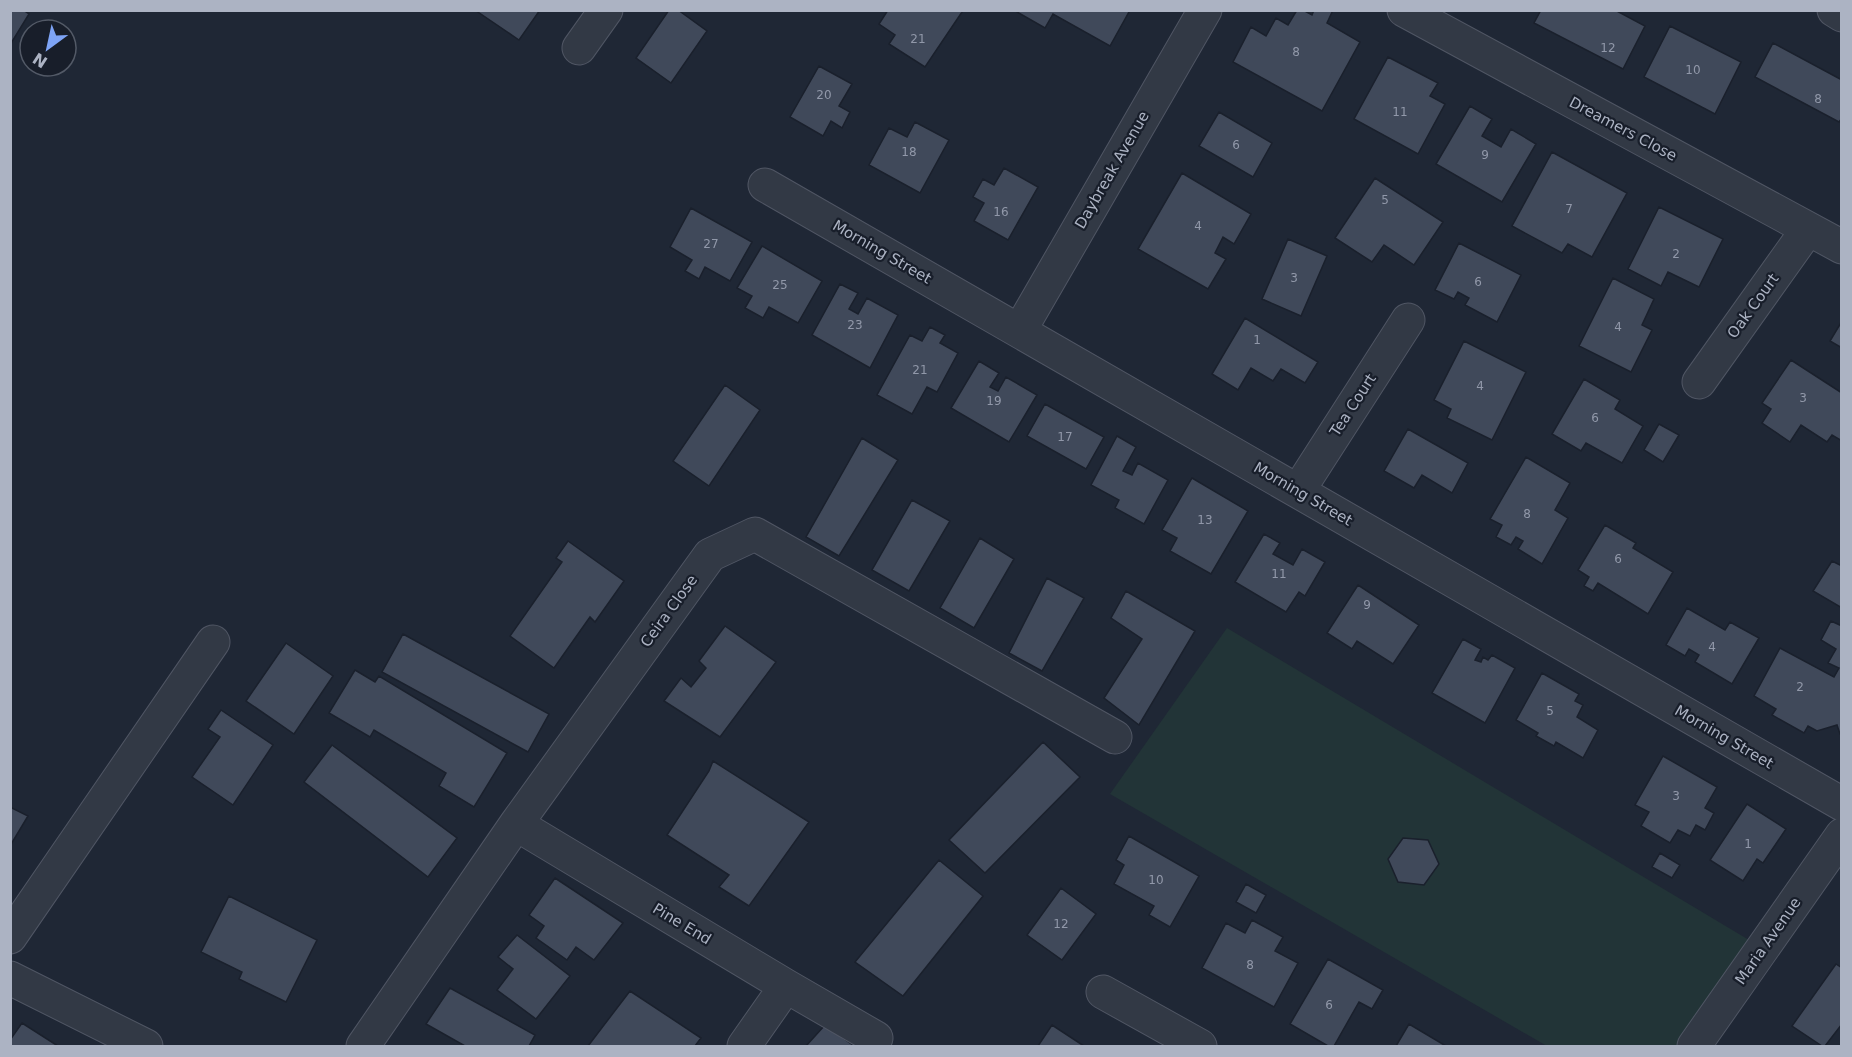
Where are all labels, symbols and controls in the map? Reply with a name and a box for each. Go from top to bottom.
north arrow [18,18,78,78]
house number: 21 [910,32,926,46]
house number: 12 [1600,41,1616,55]
house number: 8 [1292,45,1300,59]
text: N [29,49,51,72]
house number: 10 [1685,63,1701,77]
house number: 20 [816,88,832,102]
house number: 8 [1814,92,1822,106]
street label: Dreamers Close [1566,93,1680,165]
house number: 11 [1392,105,1408,119]
street label: Daybreak Avenue [1071,108,1153,232]
house number: 6 [1232,138,1240,152]
house number: 18 [901,145,917,159]
house number: 9 [1481,148,1489,162]
house number: 5 [1381,193,1389,207]
house number: 7 [1565,202,1573,216]
house number: 16 [993,205,1009,219]
street label: Morning Street [829,216,935,288]
house number: 4 [1194,219,1202,233]
house number: 27 [703,237,719,251]
house number: 2 [1672,247,1680,261]
street label: Oak Court [1723,270,1783,342]
house number: 3 [1290,271,1298,285]
house number: 6 [1474,275,1482,289]
house number: 25 [772,278,788,292]
house number: 23 [847,318,863,332]
house number: 4 [1614,320,1622,334]
house number: 1 [1253,333,1261,347]
house number: 21 [912,363,928,377]
street label: Tea Court [1326,370,1380,441]
house number: 4 [1476,379,1484,393]
house number: 3 [1799,391,1807,405]
house number: 19 [986,394,1002,408]
house number: 6 [1591,411,1599,425]
house number: 17 [1057,430,1073,444]
street label: Morning Street [1250,458,1356,530]
house number: 8 [1523,507,1531,521]
house number: 13 [1197,513,1213,527]
house number: 6 [1614,552,1622,566]
house number: 11 [1271,567,1287,581]
street label: Ceira Close [637,571,701,651]
house number: 9 [1363,598,1371,612]
house number: 4 [1708,640,1716,654]
house number: 2 [1796,680,1804,694]
street label: Morning Street [1671,701,1777,773]
house number: 5 [1546,704,1554,718]
house number: 3 [1672,789,1680,803]
house number: 1 [1744,837,1752,851]
house number: 10 [1148,873,1164,887]
street label: Maria Avenue [1731,894,1805,988]
street label: Pine End [650,900,714,948]
house number: 12 [1053,917,1069,931]
house number: 8 [1246,958,1254,972]
house number: 6 [1325,998,1333,1012]

